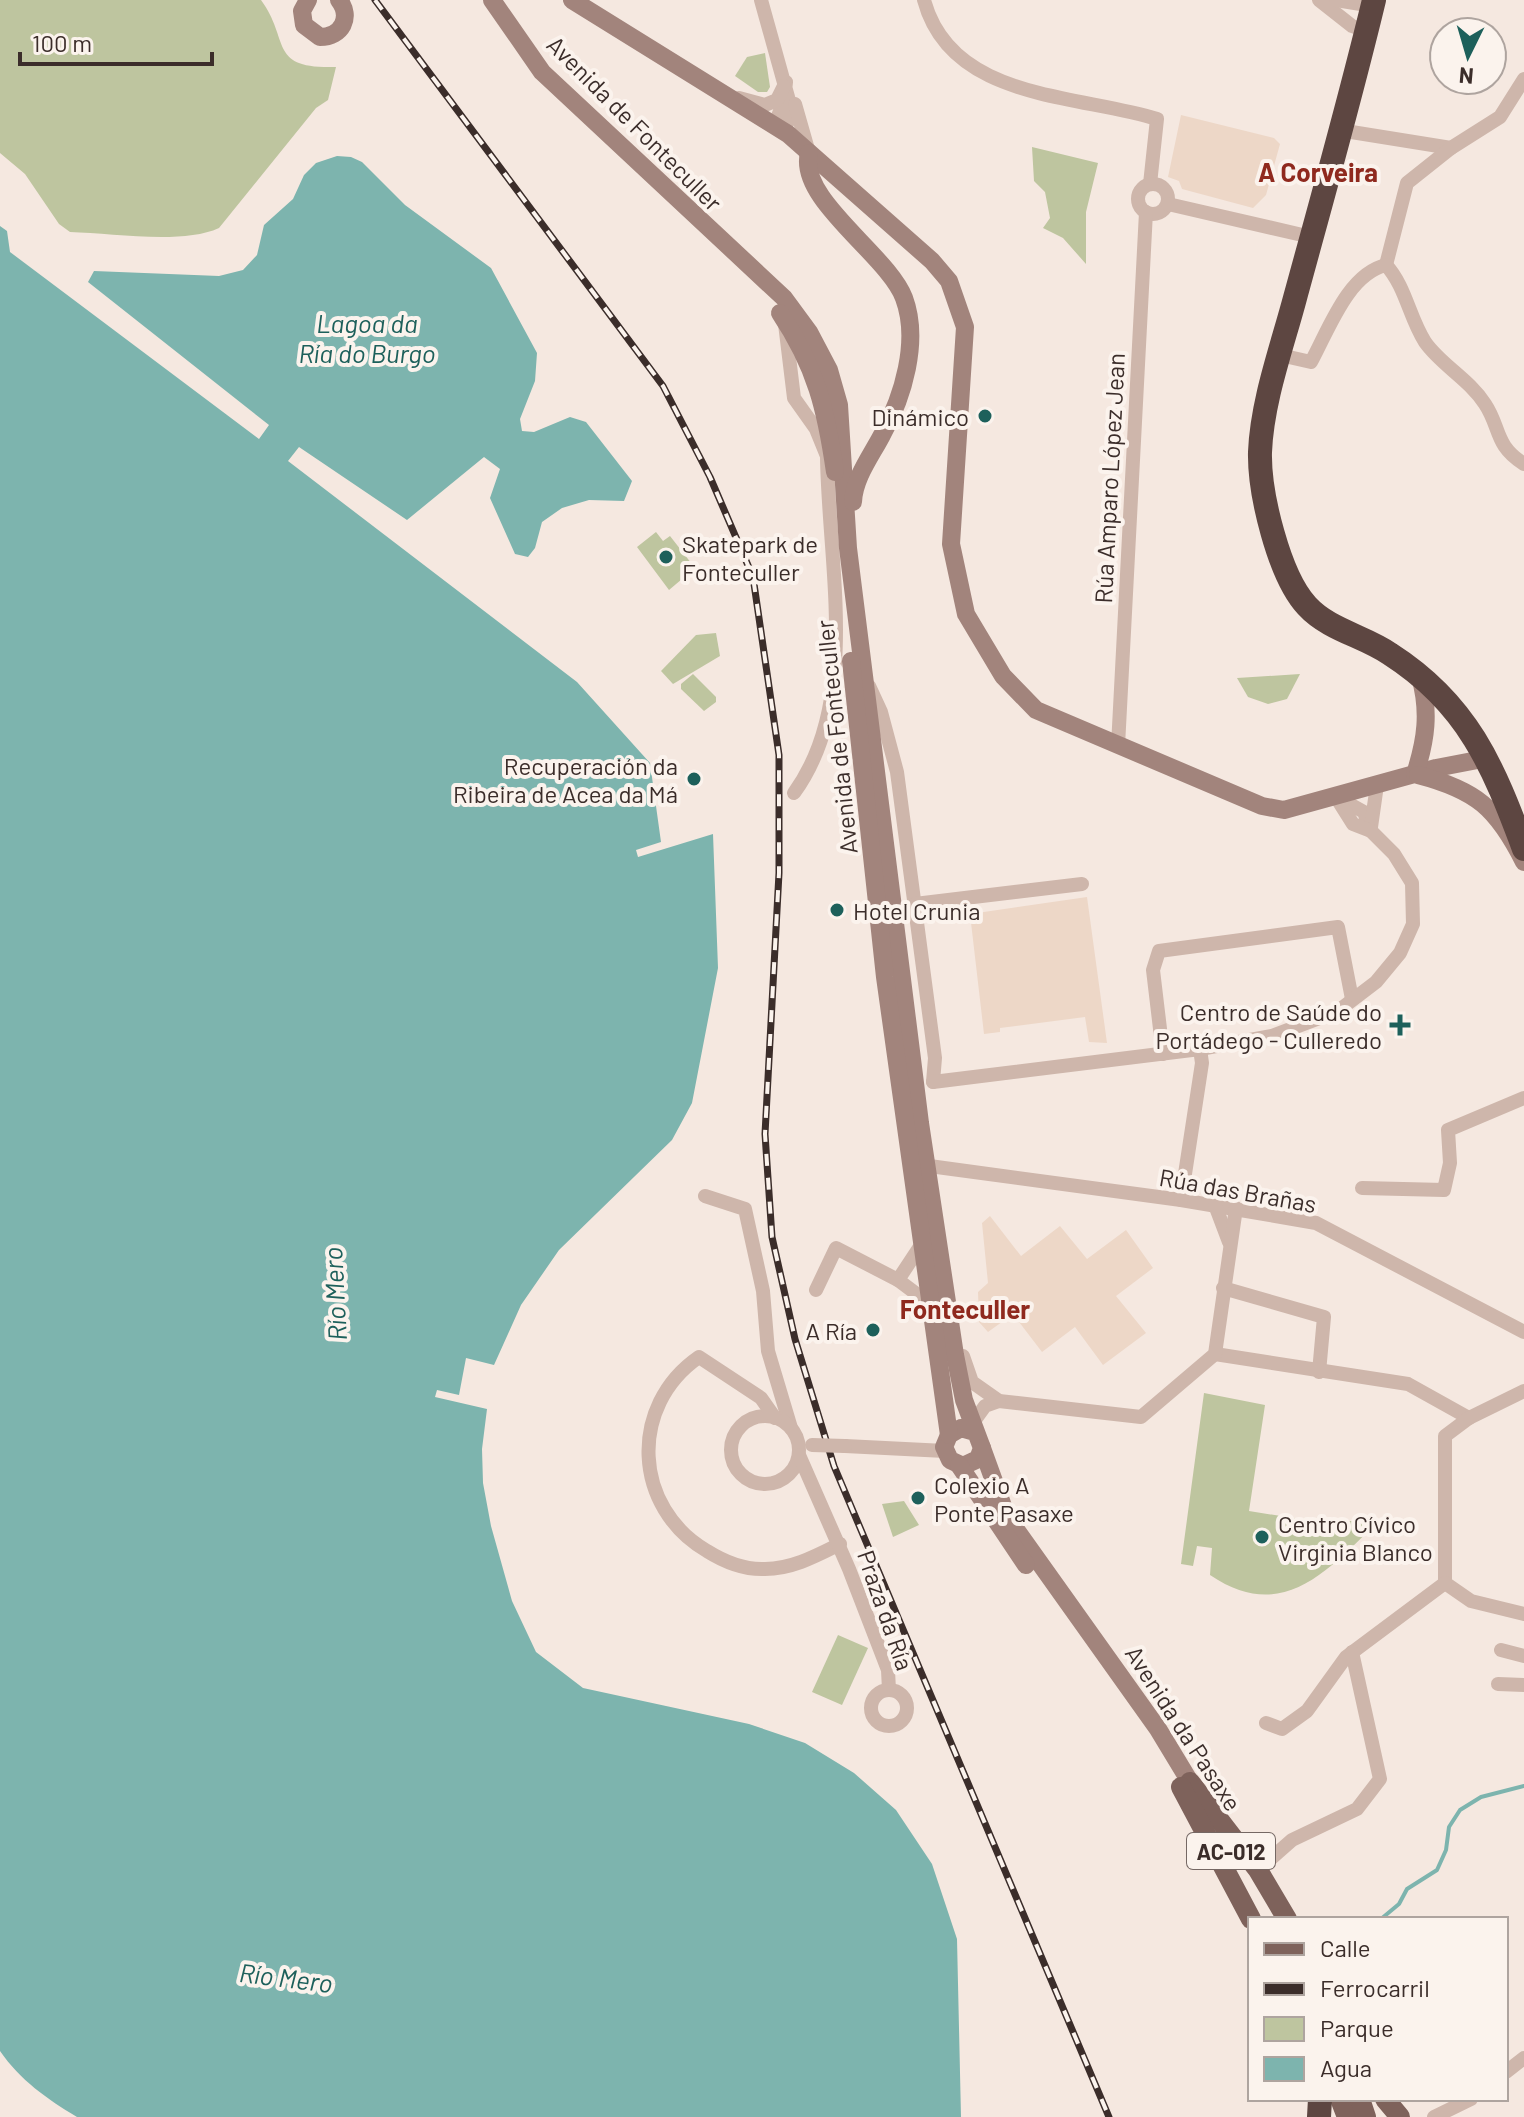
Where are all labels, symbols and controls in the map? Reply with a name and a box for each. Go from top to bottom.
scale bar [20,16,212,66]
north arrow [1428,16,1508,96]
text: 100 m [32,28,92,57]
street label: Avenida de Fonteculler [542,30,729,217]
text: N [1458,63,1475,91]
district label: A Corveira [1258,156,1378,187]
water label: Lagoa da Ría do Burgo [298,307,436,368]
street label: Rúa Amparo López Jean [1088,352,1130,604]
place label: Dinámico [871,402,969,431]
marker: Dinámico [976,407,994,425]
place label: Skatepark de Fonteculler [682,529,818,586]
marker: Skatepark de Fonteculler [657,548,675,566]
street label: Avenida de Fonteculler [809,618,863,856]
place label: Recuperación da Ribeira de Acea da Má [453,751,678,808]
marker: Recuperación da Ribeira de Acea da Má [685,770,703,788]
place label: Hotel Crunia [853,896,981,925]
marker: Hotel Crunia [828,901,846,919]
place label: Centro de Saúde do Portádego - Culleredo [1156,997,1382,1054]
marker: Centro de Saúde do Portádego - Culleredo [1389,1014,1411,1036]
street label: Rúa das Brañas [1157,1162,1319,1218]
water label: Río Mero [316,1246,352,1342]
district label: Fonteculler [900,1293,1030,1324]
place label: A Ría [806,1316,857,1345]
marker: A Ría [864,1321,882,1339]
place label: Colexio A Ponte Pasaxe [934,1470,1074,1527]
marker: Colexio A Ponte Pasaxe [909,1489,927,1507]
place label: Centro Cívico Virginia Blanco [1278,1509,1433,1566]
marker: Centro Cívico Virginia Blanco [1253,1528,1271,1546]
street label: Praza da Ría [852,1546,920,1674]
street label: Avenida da Pasaxe [1120,1640,1248,1816]
road number: AC-012 [1187,1833,1275,1869]
legend [1248,1917,1508,2101]
text: Calle [1320,1933,1371,1962]
water label: Río Mero [238,1956,334,1998]
text: Ferrocarril [1320,1973,1430,2002]
text: Parque [1320,2013,1394,2042]
text: Agua [1320,2053,1372,2082]

